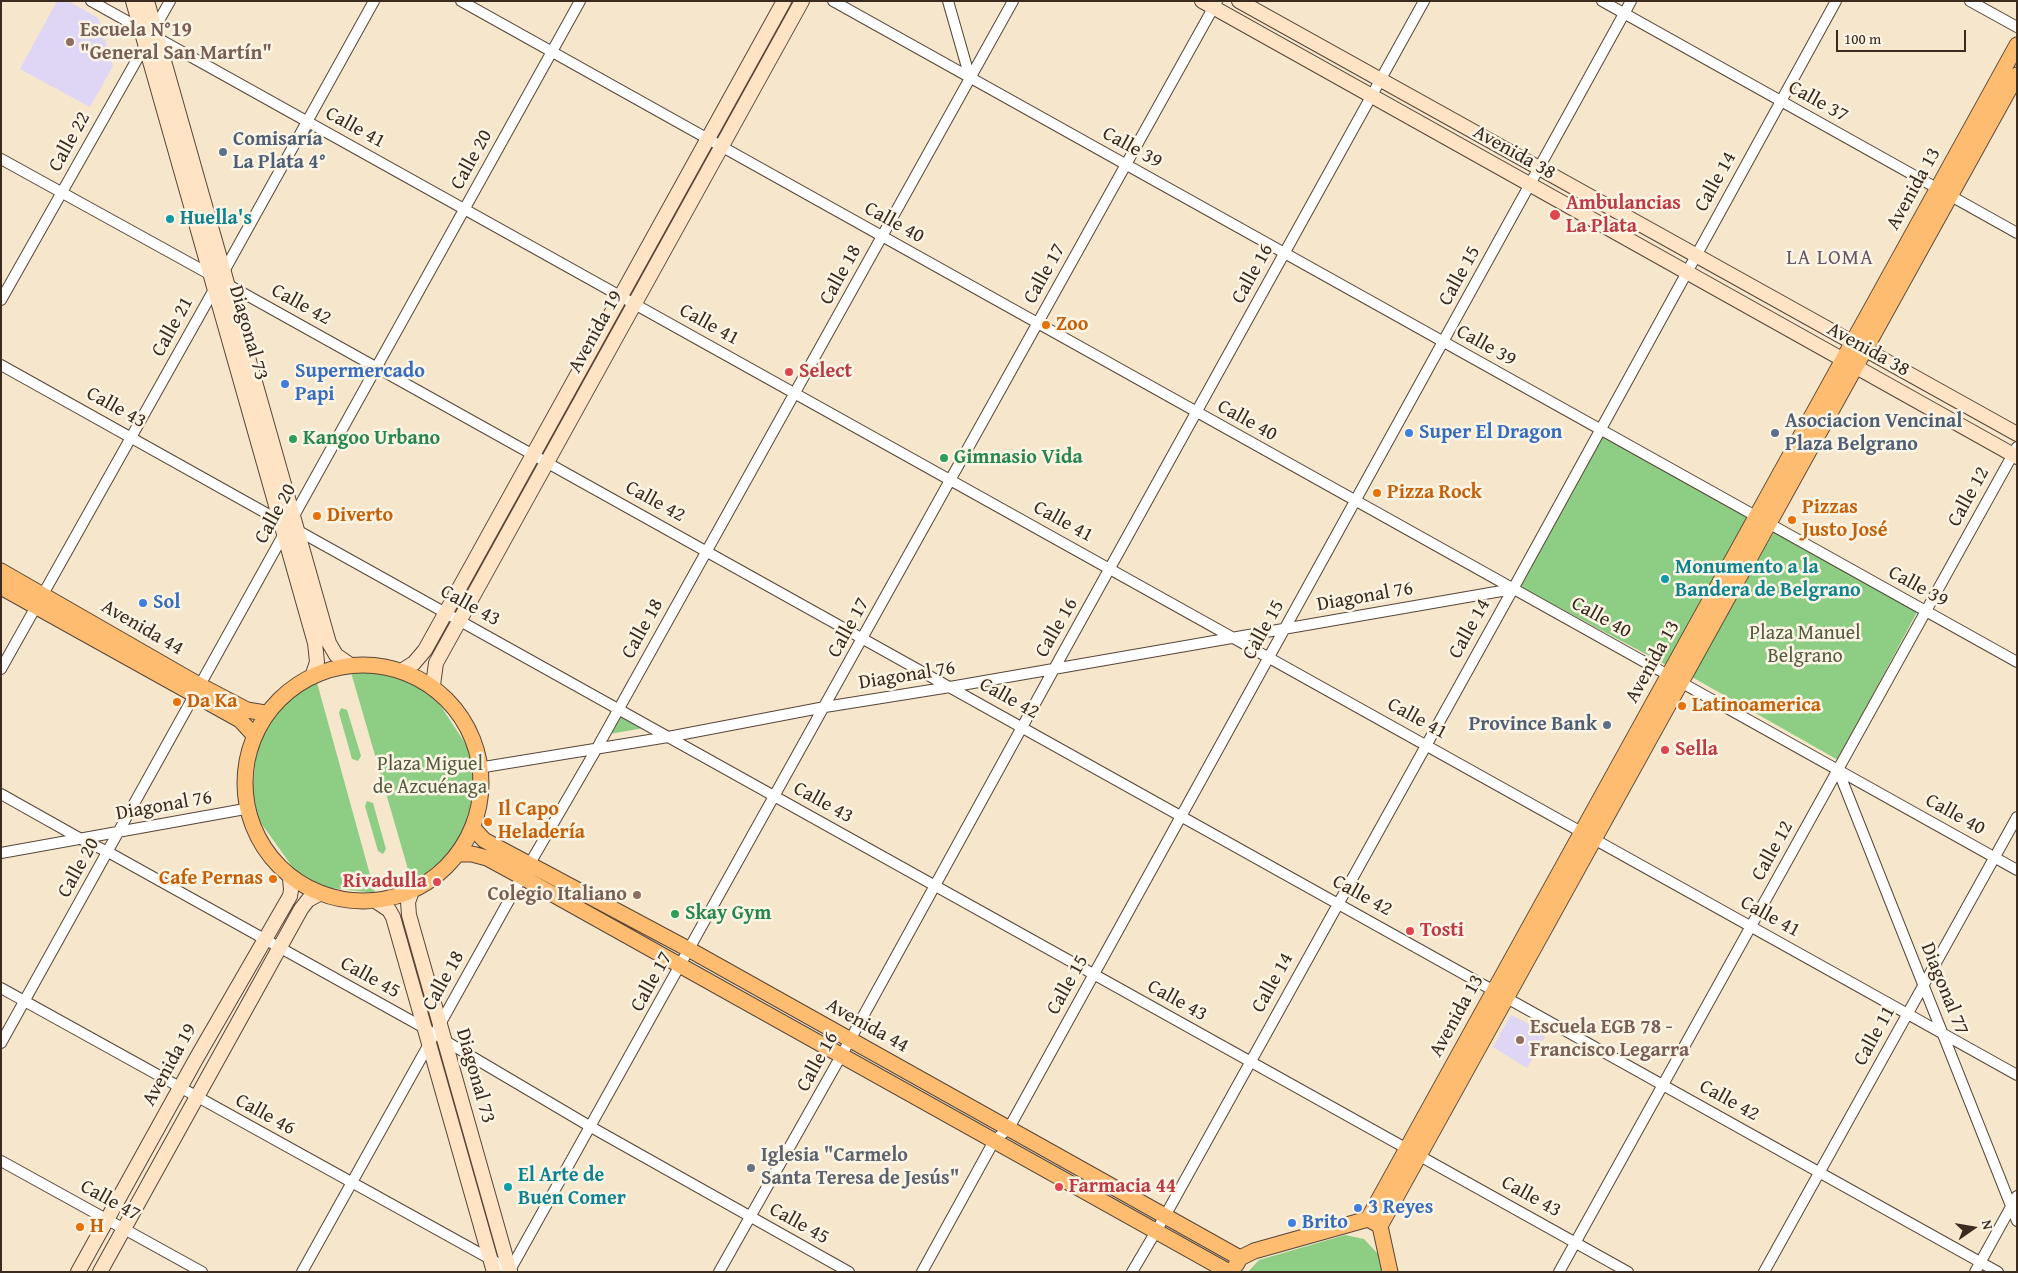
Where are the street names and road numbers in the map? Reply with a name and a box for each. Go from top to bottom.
street label: Calle 37 [1784,76,1852,128]
street label: Calle 41 [321,102,389,154]
street label: Calle 22 [44,108,96,176]
street label: Avenida 38 [1469,121,1559,185]
street label: Calle 39 [1098,122,1166,174]
street label: Calle 20 [446,126,498,194]
street label: Avenida 13 [1882,144,1946,234]
street label: Calle 14 [1690,148,1742,216]
street label: Calle 40 [860,197,928,249]
street label: Calle 17 [1019,240,1071,308]
street label: Calle 16 [1227,240,1279,308]
street label: Calle 18 [815,241,867,309]
street label: Calle 15 [1434,242,1486,310]
street label: Calle 42 [267,279,335,331]
street label: Diagonal 73 [223,283,273,383]
street label: Avenida 19 [564,287,628,377]
street label: Calle 21 [147,293,199,361]
street label: Calle 41 [675,299,743,351]
street label: Avenida 38 [1823,318,1913,382]
street label: Calle 39 [1452,320,1520,372]
street label: Calle 43 [82,382,150,434]
street label: Calle 40 [1213,395,1281,447]
street label: Calle 12 [1943,463,1995,531]
street label: Calle 42 [621,476,689,528]
street label: Calle 20 [250,480,302,548]
street label: Calle 41 [1029,496,1097,548]
street label: Calle 39 [1884,561,1952,613]
street label: Diagonal 76 [1315,577,1415,617]
street label: Calle 43 [436,580,504,632]
street label: Calle 40 [1567,592,1635,644]
street label: Calle 17 [823,594,875,662]
street label: Calle 16 [1030,594,1084,662]
street label: Avenida 44 [97,595,187,661]
street label: Calle 18 [617,595,669,663]
street label: Calle 14 [1444,595,1496,663]
street label: Calle 15 [1238,596,1290,664]
street label: Avenida 13 [1621,617,1685,707]
street label: Diagonal 76 [857,657,957,695]
street label: Calle 42 [975,673,1043,725]
street label: Calle 41 [1383,693,1451,745]
street label: Calle 43 [789,777,857,829]
street label: Diagonal 76 [114,786,214,826]
street label: Calle 40 [1921,789,1989,841]
street label: Calle 12 [1747,817,1799,885]
street label: Calle 20 [53,834,105,902]
street label: Calle 42 [1328,870,1396,922]
street label: Calle 41 [1736,891,1804,943]
street label: Diagonal 77 [1915,939,1973,1039]
street label: Calle 18 [418,947,470,1015]
street label: Calle 17 [626,948,678,1016]
street label: Calle 14 [1247,949,1299,1017]
street label: Calle 15 [1042,951,1094,1019]
street label: Calle 45 [336,952,404,1004]
street label: Avenida 13 [1425,971,1489,1061]
street label: Calle 43 [1143,975,1211,1027]
street label: Avenida 44 [822,994,912,1058]
street label: Calle 11 [1849,1002,1901,1070]
street label: Avenida 19 [138,1020,202,1110]
street label: Diagonal 73 [450,1026,500,1126]
street label: Calle 16 [792,1028,844,1096]
street label: Calle 42 [1695,1075,1763,1127]
street label: Calle 46 [231,1089,299,1141]
street label: Calle 43 [1497,1171,1565,1223]
street label: Calle 47 [76,1175,144,1227]
street label: Calle 45 [765,1198,833,1250]

